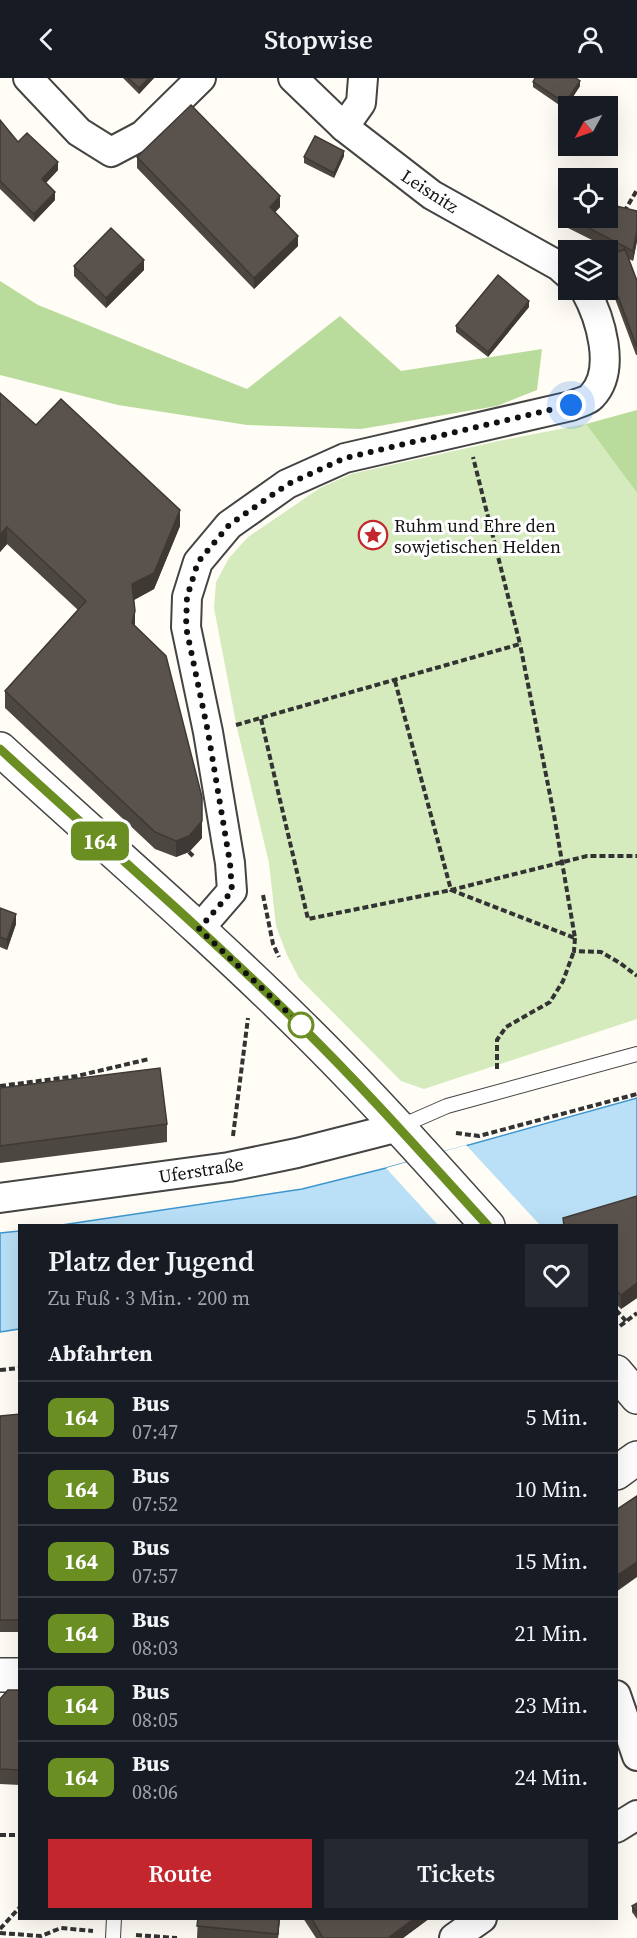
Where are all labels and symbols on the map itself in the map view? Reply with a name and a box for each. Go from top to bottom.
north arrow [558,96,618,156]
street label: Leisnitz [397,163,463,219]
your location [556,390,586,420]
place label: Ruhm und Ehre den sowjetischen Helden [394,513,561,559]
place icon: Ruhm und Ehre den sowjetischen Helden [357,519,389,551]
line badge: 164 [66,822,134,861]
unlabelled marker [288,1012,314,1038]
street label: Uferstraße [157,1151,245,1189]

